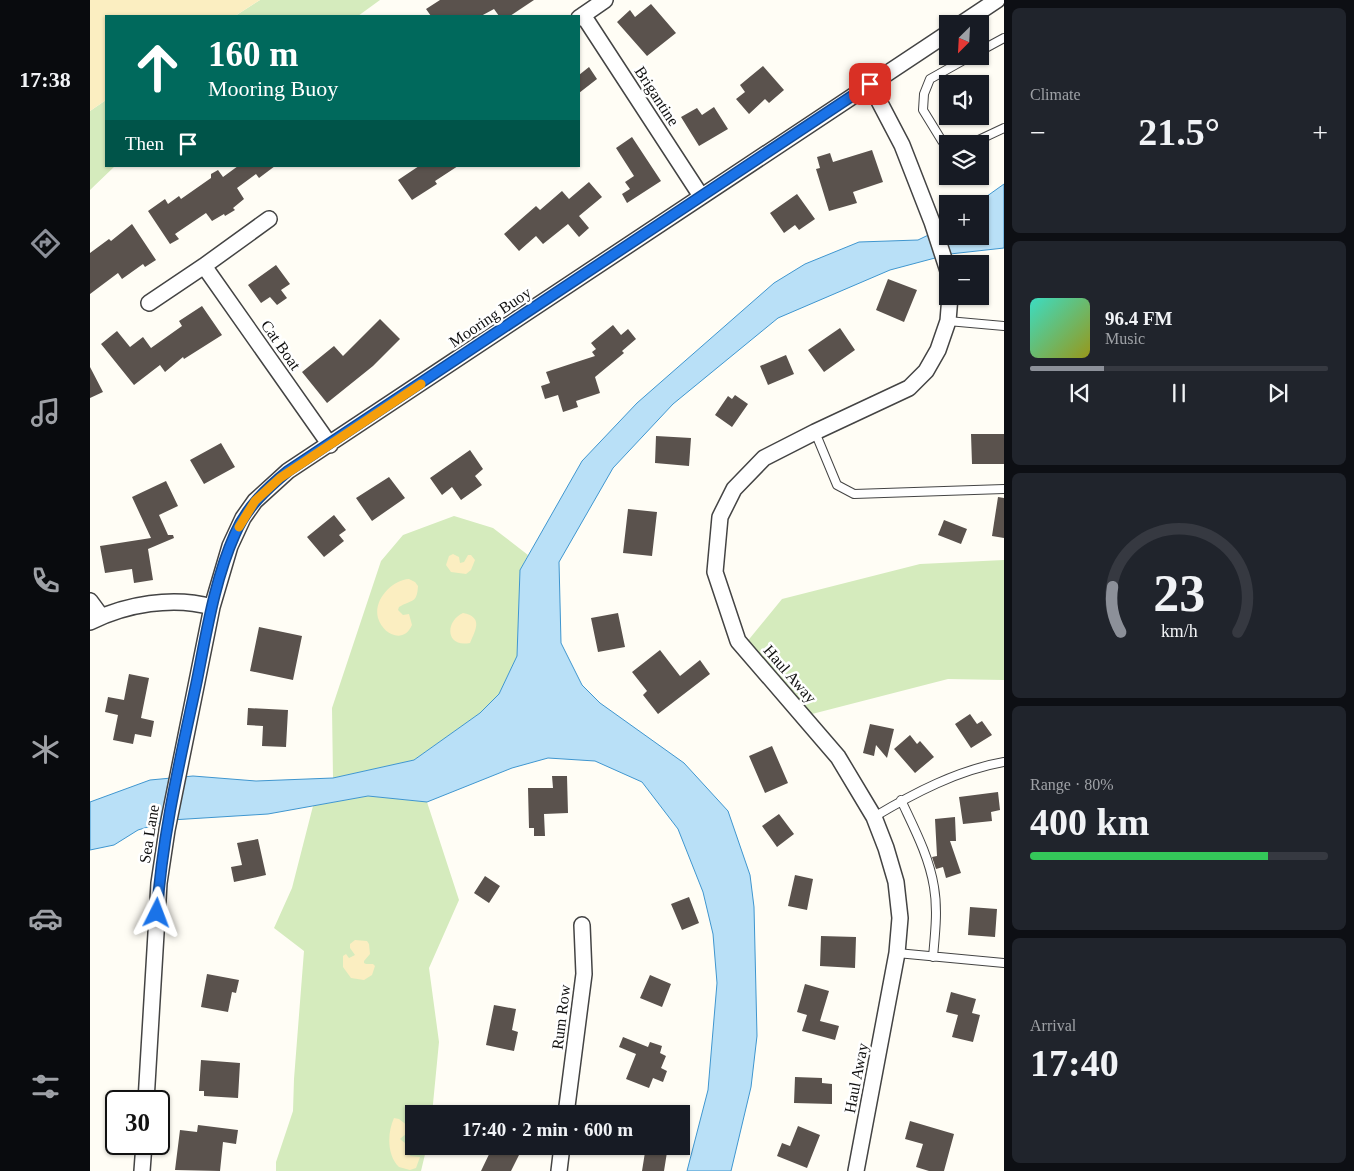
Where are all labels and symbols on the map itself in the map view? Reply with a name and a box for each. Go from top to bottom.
north arrow [939,15,989,65]
street label: Brigantine [631,63,683,129]
pin [849,63,891,105]
street label: Mooring Buoy [446,283,535,351]
street label: Cat Boat [258,317,304,373]
street label: Haul Away [760,642,820,707]
street label: Sea Lane [136,803,162,865]
position arrow [130,886,182,938]
street label: Rum Row [549,983,573,1050]
street label: Haul Away [841,1042,872,1115]
speed limit sign: 30 [105,1090,170,1155]

